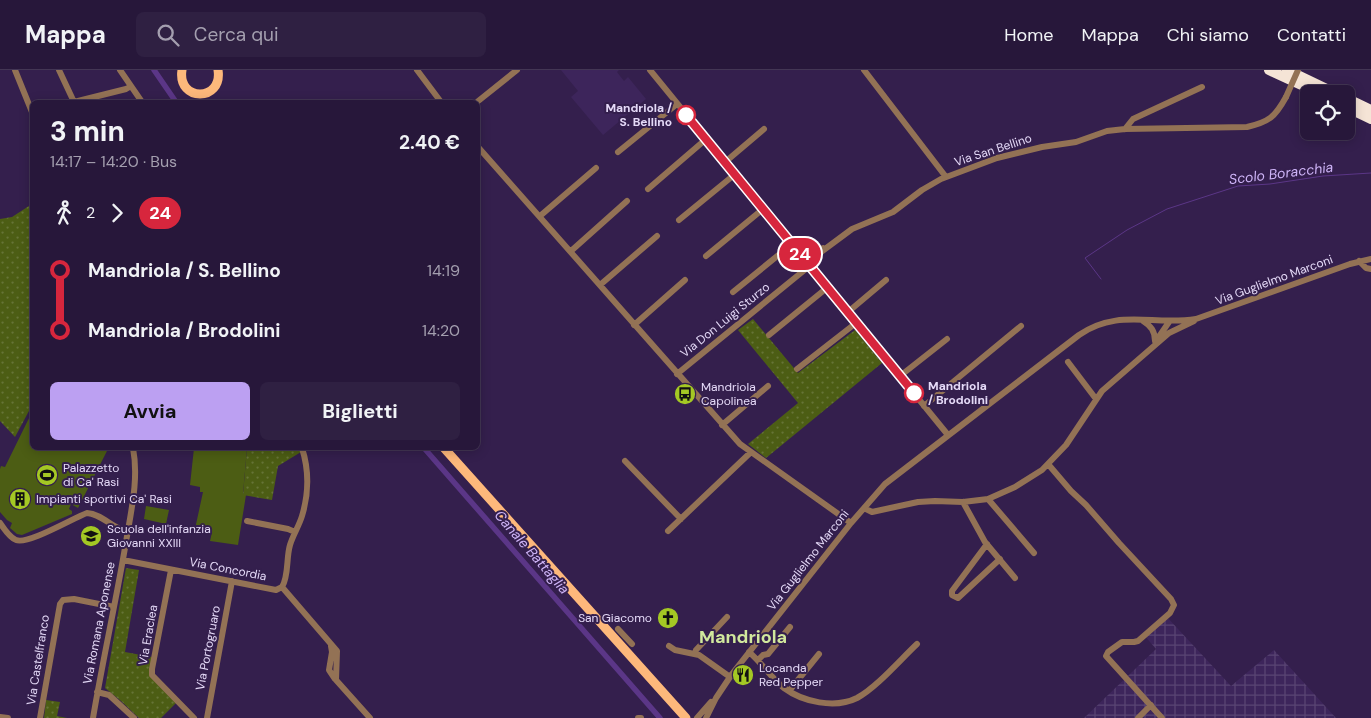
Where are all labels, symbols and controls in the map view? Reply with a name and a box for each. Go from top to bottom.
search box [136,12,486,57]
text: Mappa [25,19,106,50]
icon: search [154,21,182,49]
text: Cerca qui [194,22,279,47]
text: Home [1004,23,1054,47]
text: Mappa [1082,23,1139,47]
text: Chi siamo [1167,23,1249,47]
text: Contatti [1277,23,1346,47]
map controls [1300,85,1355,140]
button: locate [1300,85,1355,140]
place label: Mandriola / S. Bellino [605,100,672,130]
marker: Mandriola / S. Bellino [676,105,696,125]
text: 3 min [50,113,125,150]
text: 2.40 € [399,130,460,155]
street label: Via San Bellino [952,130,1034,170]
text: 14:17 – 14:20 · Bus [50,151,177,172]
water label: Scolo Boracchia [1228,158,1334,188]
icon: walk [50,199,78,227]
icon: forward [103,199,131,227]
text: 24 [149,201,171,225]
text: 2 [86,202,95,223]
line badge: 24 [778,238,822,270]
text: 24 [789,242,811,266]
street label: Via Guglielmo Marconi [1213,251,1335,309]
text: Mandriola / S. Bellino [88,258,281,283]
text: 14:19 [427,260,460,281]
street label: Via Don Luigi Sturzo [677,279,773,361]
text: Mandriola / Brodolini [88,318,281,343]
text: 14:20 [422,320,460,341]
place label: Mandriola / Brodolini [928,378,988,408]
place label: Mandriola Capolinea [701,379,757,409]
button: Avvia [50,382,250,440]
button: Biglietti [260,382,460,440]
bus stop icon: Mandriola Capolinea [673,382,697,406]
marker: Mandriola / Brodolini [904,383,924,403]
place label: Palazzetto di Ca' Rasi [63,460,119,490]
sports icon: Palazzetto di Ca' Rasi [35,463,59,487]
building icon: Impianti sportivi Ca' Rasi [8,487,32,511]
place label: Impianti sportivi Ca' Rasi [36,491,172,507]
water label: Canale Battaglia [491,506,574,598]
street label: Via Guglielmo Marconi [764,506,853,614]
place label: Scuola dell'infanzia Giovanni XXIII [107,521,211,551]
school or university icon: Scuola dell'infanzia Giovanni XXIII [79,524,103,548]
street label: Via Concordia [188,554,268,584]
street label: Via Romana Aponense [79,560,119,686]
street label: Via Eraclea [135,603,161,667]
street label: Via Portogruaro [192,604,224,692]
church icon: San Giacomo [656,606,680,630]
place label: San Giacomo [578,610,652,626]
street label: Via Castelfranco [23,614,53,706]
district label: Mandriola [699,625,787,649]
place label: Locanda Red Pepper [759,660,824,690]
restaurant icon: Locanda Red Pepper [731,663,755,687]

